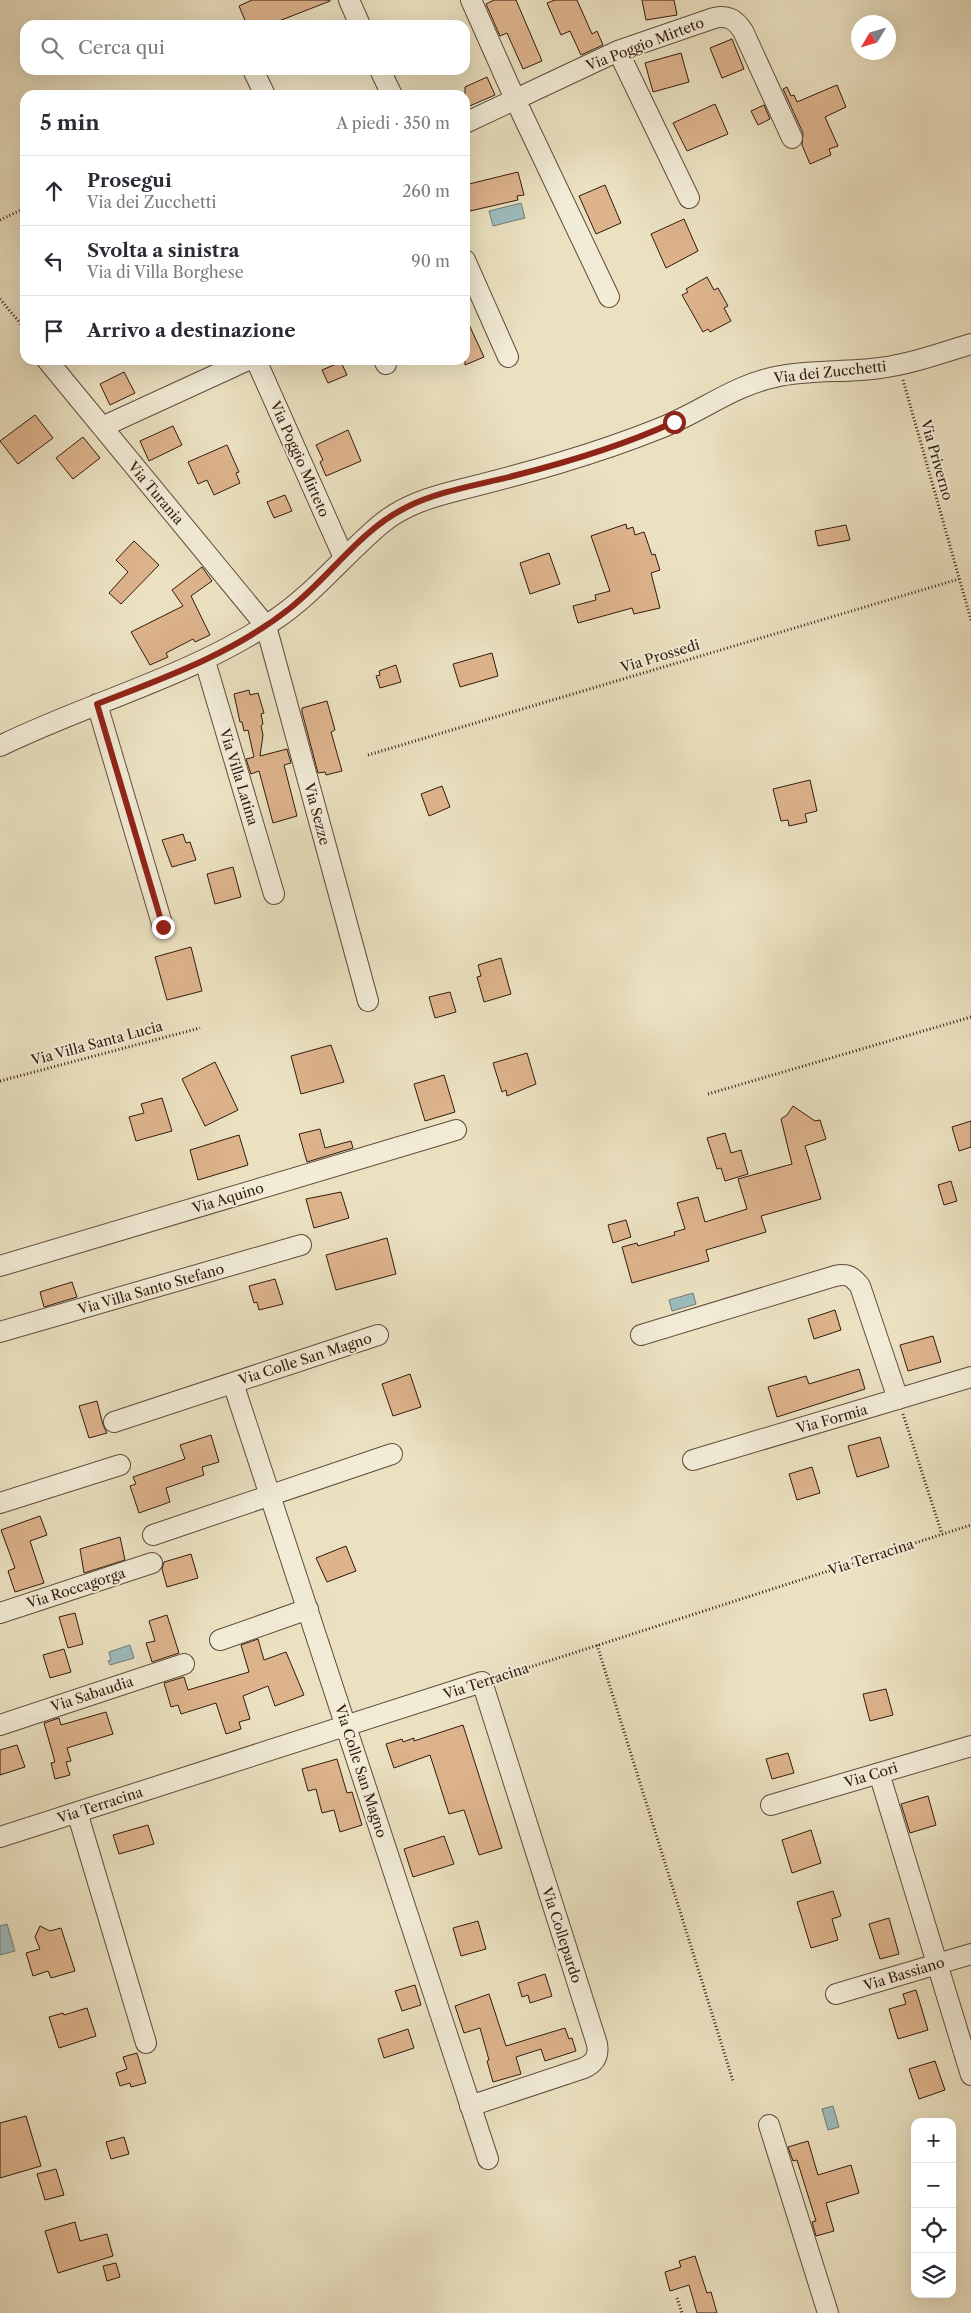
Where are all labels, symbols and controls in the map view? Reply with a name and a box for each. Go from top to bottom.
street label: Via Poggio Mirteto [583,13,706,75]
north arrow [851,15,896,60]
search box [20,20,470,75]
icon: search [38,34,66,62]
text: Cerca qui [78,36,165,59]
text: 5 min [40,110,100,135]
text: A piedi · 350 m [336,113,450,133]
text: Prosegui [87,169,172,192]
icon: ahead [40,177,68,205]
text: 260 m [402,181,450,201]
text: Via dei Zucchetti [87,192,216,212]
text: Svolta a sinistra [87,239,240,262]
icon: left [40,247,68,275]
text: 90 m [411,251,450,271]
text: Via di Villa Borghese [87,262,244,282]
icon: arrive [40,317,68,345]
text: Arrivo a destinazione [87,319,296,342]
street label: Via dei Zucchetti [772,357,887,387]
street label: Via Poggio Mirteto [266,397,334,520]
route start [663,411,686,434]
street label: Via Priverno [917,417,957,502]
street label: Via Turania [124,457,188,529]
street label: Via Prossedi [617,635,702,677]
street label: Via Villa Latina [215,725,262,828]
street label: Via Sezze [300,780,334,847]
route end [152,916,175,939]
street label: Via Villa Santa Lucia [28,1017,165,1069]
street label: Via Aquino [189,1179,266,1218]
street label: Via Villa Santo Stefano [75,1260,226,1319]
street label: Via Colle San Magno [235,1329,374,1389]
street label: Via Formia [793,1400,870,1438]
street label: Via Terracina [825,1535,917,1580]
street label: Via Roccagorga [23,1563,128,1613]
street label: Via Terracina [440,1659,532,1704]
street label: Via Sabaudia [48,1672,136,1716]
street label: Via Colle San Magno [331,1701,391,1840]
street label: Via Cori [841,1758,900,1792]
street label: Via Terracina [54,1783,146,1828]
street label: Via Collepardo [538,1884,586,1985]
street label: Via Bassiano [860,1953,947,1995]
map controls [911,2118,956,2298]
button: + [911,2118,956,2163]
button: − [911,2163,956,2208]
button: locate [911,2208,956,2253]
button: layers [911,2253,956,2298]

